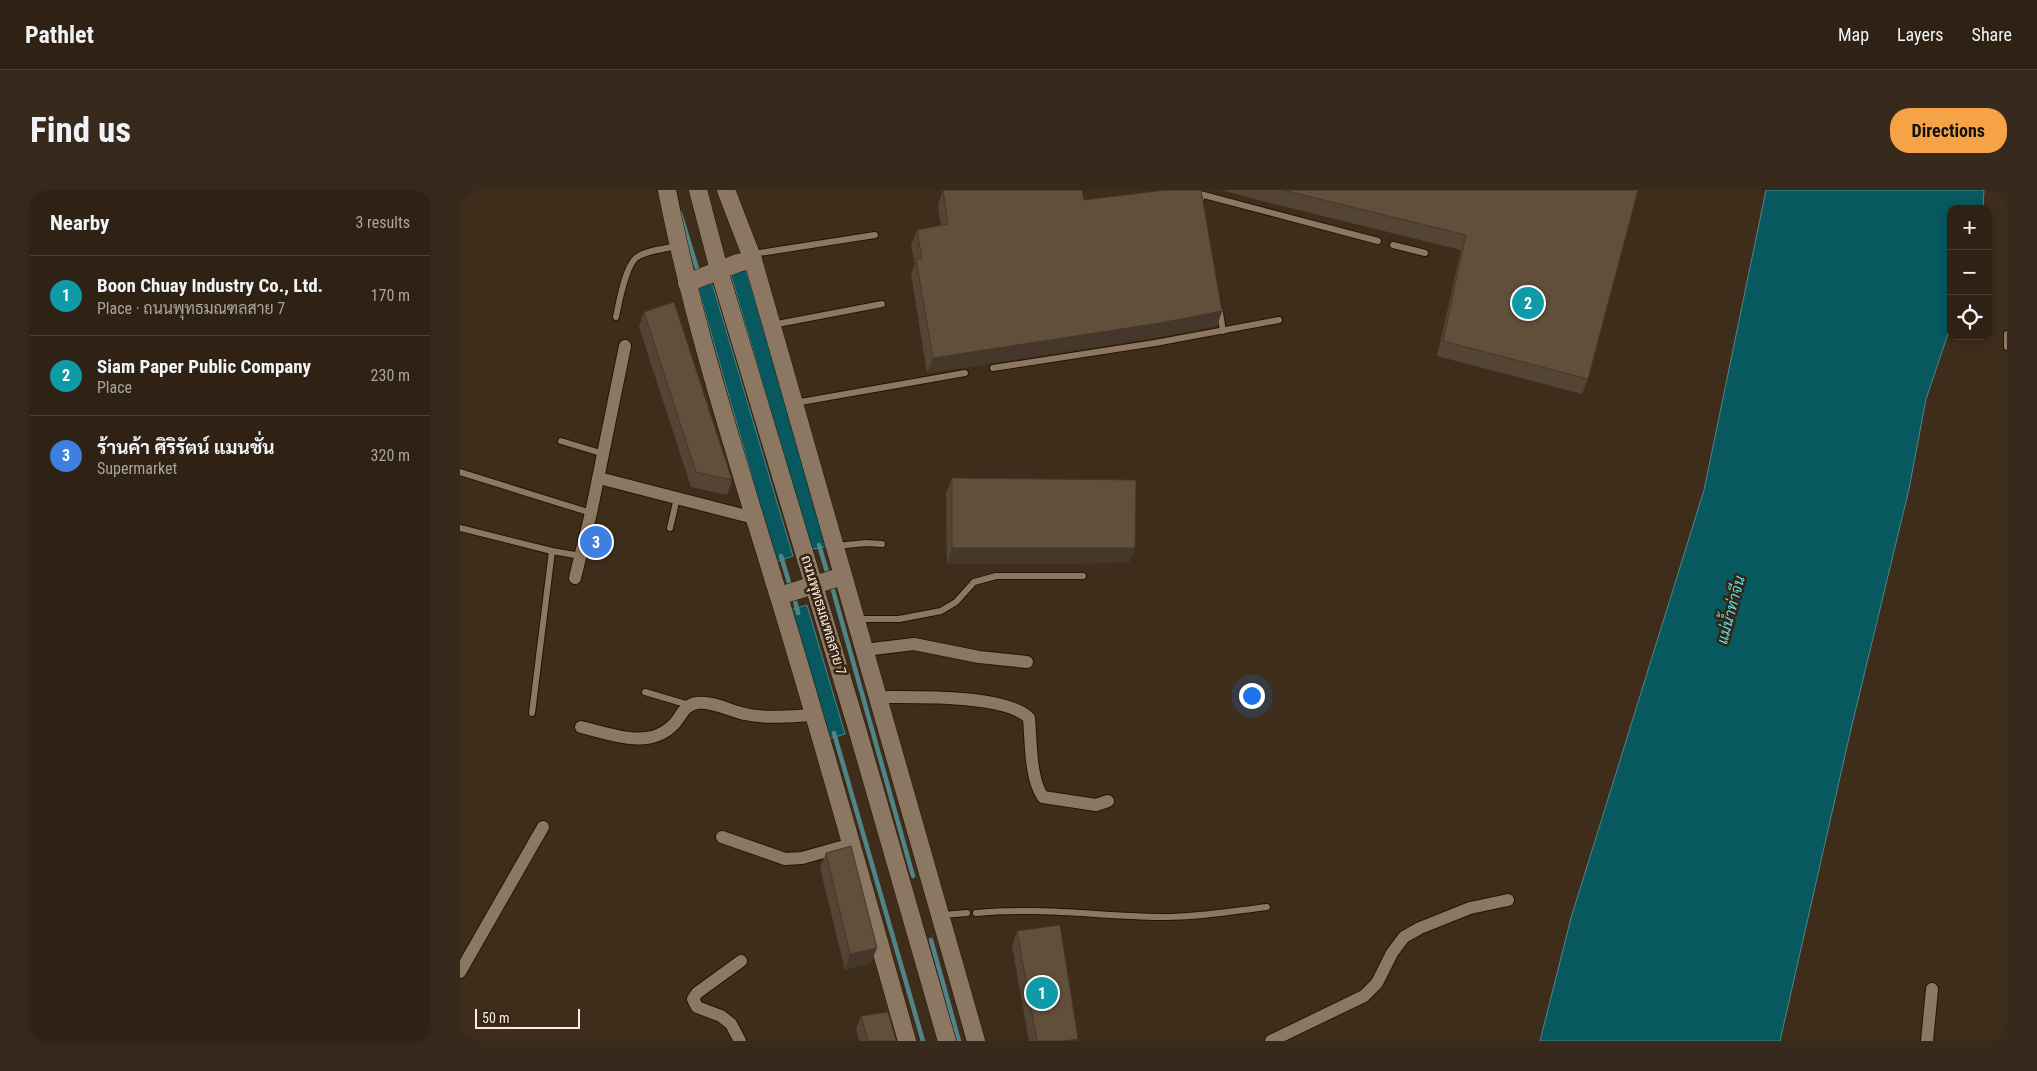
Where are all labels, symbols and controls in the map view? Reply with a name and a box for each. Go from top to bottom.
text: Pathlet [25,21,94,49]
text: Map [1838,24,1869,45]
text: Layers [1897,24,1944,45]
text: Share [1972,24,2012,45]
button: Directions [1890,108,2007,153]
text: Find us [30,110,131,151]
map controls [1947,205,1992,340]
button: + [1947,205,1992,250]
text: Nearby [50,211,109,235]
text: 3 results [355,213,410,232]
button: − [1947,250,1992,295]
text: Boon Chuay Industry Co., Ltd. [97,274,323,297]
pin: 2 [1512,284,1544,322]
text: 1 [62,286,70,305]
text: 170 m [371,286,410,305]
button: locate [1947,295,1992,340]
text: Place · ถนนพุทธมณฑลสาย 7 [97,299,285,318]
text: Siam Paper Public Company [97,355,311,378]
text: 2 [62,366,70,385]
text: 230 m [371,366,410,385]
text: Place [97,378,132,397]
text: ร้านค้า ศิริรัตน์ แมนชั่น [97,436,275,459]
text: 3 [62,446,70,465]
text: 320 m [371,446,410,465]
text: Supermarket [97,459,177,478]
pin: 3 [580,523,612,561]
street label: ถนนพุทธมณฑลสาย 7 [796,553,850,677]
water label: แม่น้ำท่าจีน [1709,573,1749,646]
your location [1239,683,1265,709]
pin: 1 [1026,974,1058,1012]
scale bar [475,1006,580,1029]
text: 50 m [482,1010,510,1026]

